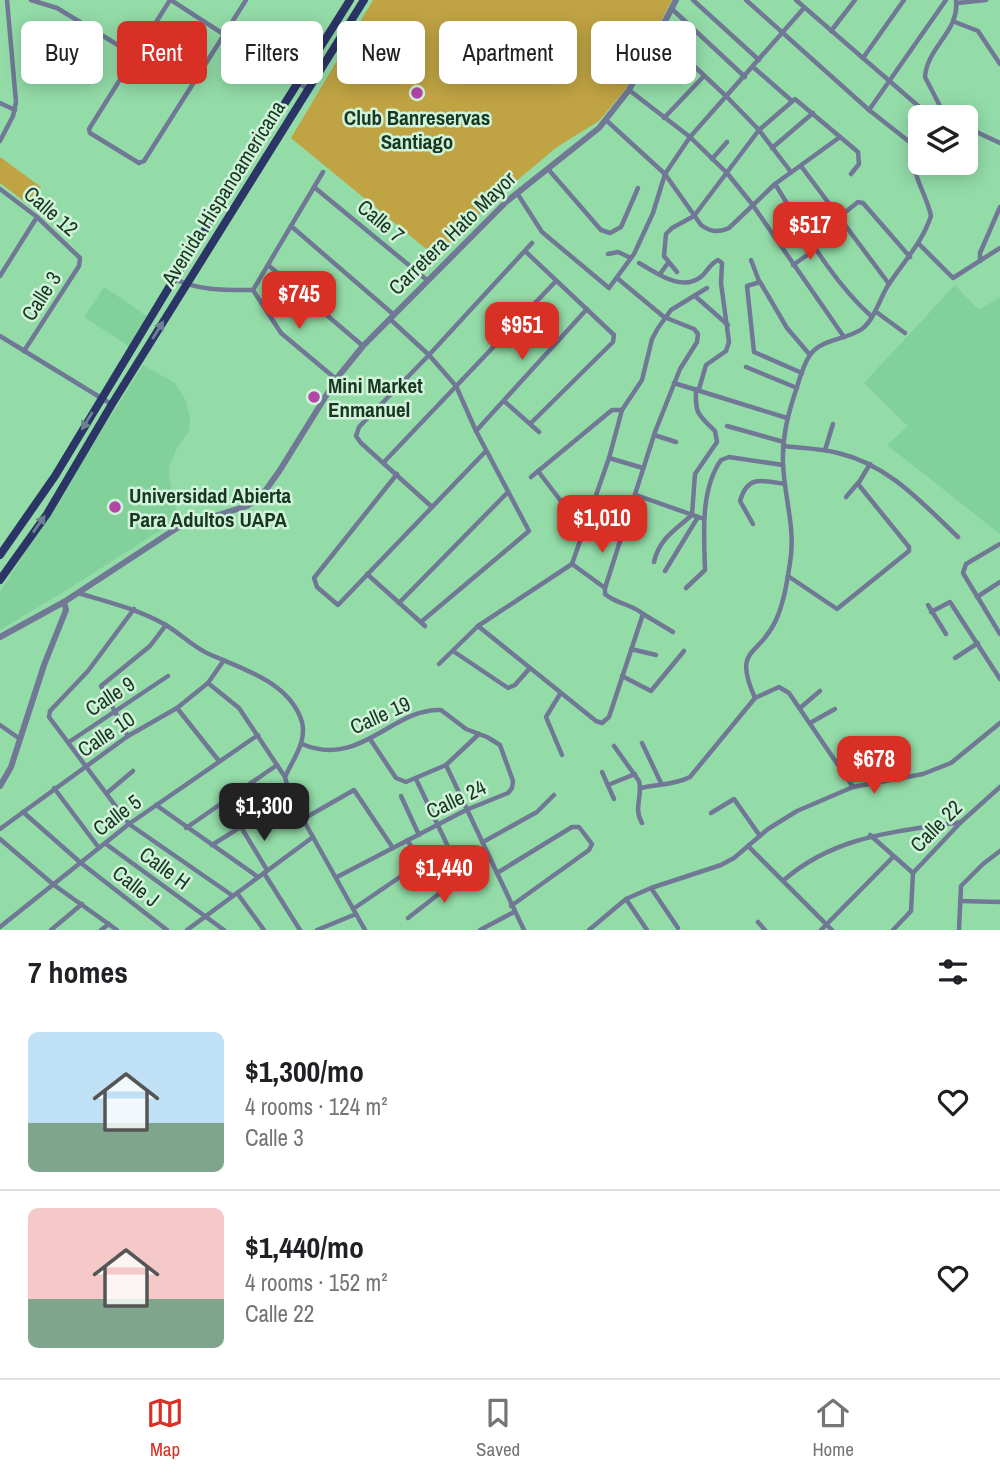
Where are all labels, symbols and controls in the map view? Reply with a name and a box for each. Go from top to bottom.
chip: Buy [21,21,103,84]
chip: Rent [117,21,207,84]
chip: Filters [221,21,323,84]
chip: New [337,21,425,84]
chip: Apartment [439,21,577,84]
chip: House [591,21,696,84]
marker: Club Banreservas Santiago [409,85,425,101]
street label: Avenida Hispanoamericana [154,95,292,292]
place label: Club Banreservas Santiago [344,103,490,156]
map controls [908,105,978,175]
button: layers [908,105,978,175]
street label: Carretera Hato Mayor [382,165,522,301]
street label: Calle 12 [18,179,84,243]
street label: Calle 7 [351,193,411,249]
pin: $517 [769,202,851,262]
text: $517 [789,209,831,240]
street label: Calle 3 [14,266,68,326]
pin: $745 [258,272,340,331]
text: $745 [278,278,320,309]
pin: $951 [481,302,563,362]
text: $951 [501,309,543,340]
one-way arrow [151,321,164,340]
place label: Mini Market Enmanuel [328,371,423,424]
marker: Mini Market Enmanuel [306,389,322,405]
one-way arrow [81,411,93,430]
place label: Universidad Abierta Para Adultos UAPA [129,481,291,534]
pin: $1,010 [545,496,659,555]
marker: Universidad Abierta Para Adultos UAPA [107,499,123,515]
text: $1,010 [573,502,631,533]
one-way arrow [32,515,46,533]
street label: Calle 9 [80,669,140,723]
street label: Calle 19 [345,689,415,741]
street label: Calle 10 [72,704,140,764]
pin: $678 [833,736,915,796]
text: $678 [853,743,895,774]
street label: Calle 24 [421,772,491,825]
pin: $1,300 [207,784,321,843]
street label: Calle 5 [87,787,147,843]
text: $1,300 [235,790,293,821]
street label: Calle 22 [903,793,969,859]
street label: Calle H [134,840,196,896]
pin: $1,440 [387,846,501,905]
text: $1,440 [415,852,473,883]
street label: Calle J [106,858,166,914]
text: 7 homes [28,952,128,992]
icon: filters [934,953,972,991]
text: $1,300/mo [245,1051,364,1091]
icon: home [84,1060,168,1144]
icon: heart [934,1083,972,1121]
text: 4 rooms · 124 m² [245,1091,388,1122]
text: Calle 3 [245,1122,304,1153]
text: $1,440/mo [245,1227,364,1267]
icon: home [84,1236,168,1320]
icon: heart [934,1259,972,1297]
text: 4 rooms · 152 m² [245,1267,388,1298]
text: Calle 22 [245,1298,314,1329]
tab: Map [146,1394,184,1462]
tab: Saved [476,1394,520,1462]
tab: Home [812,1394,854,1462]

